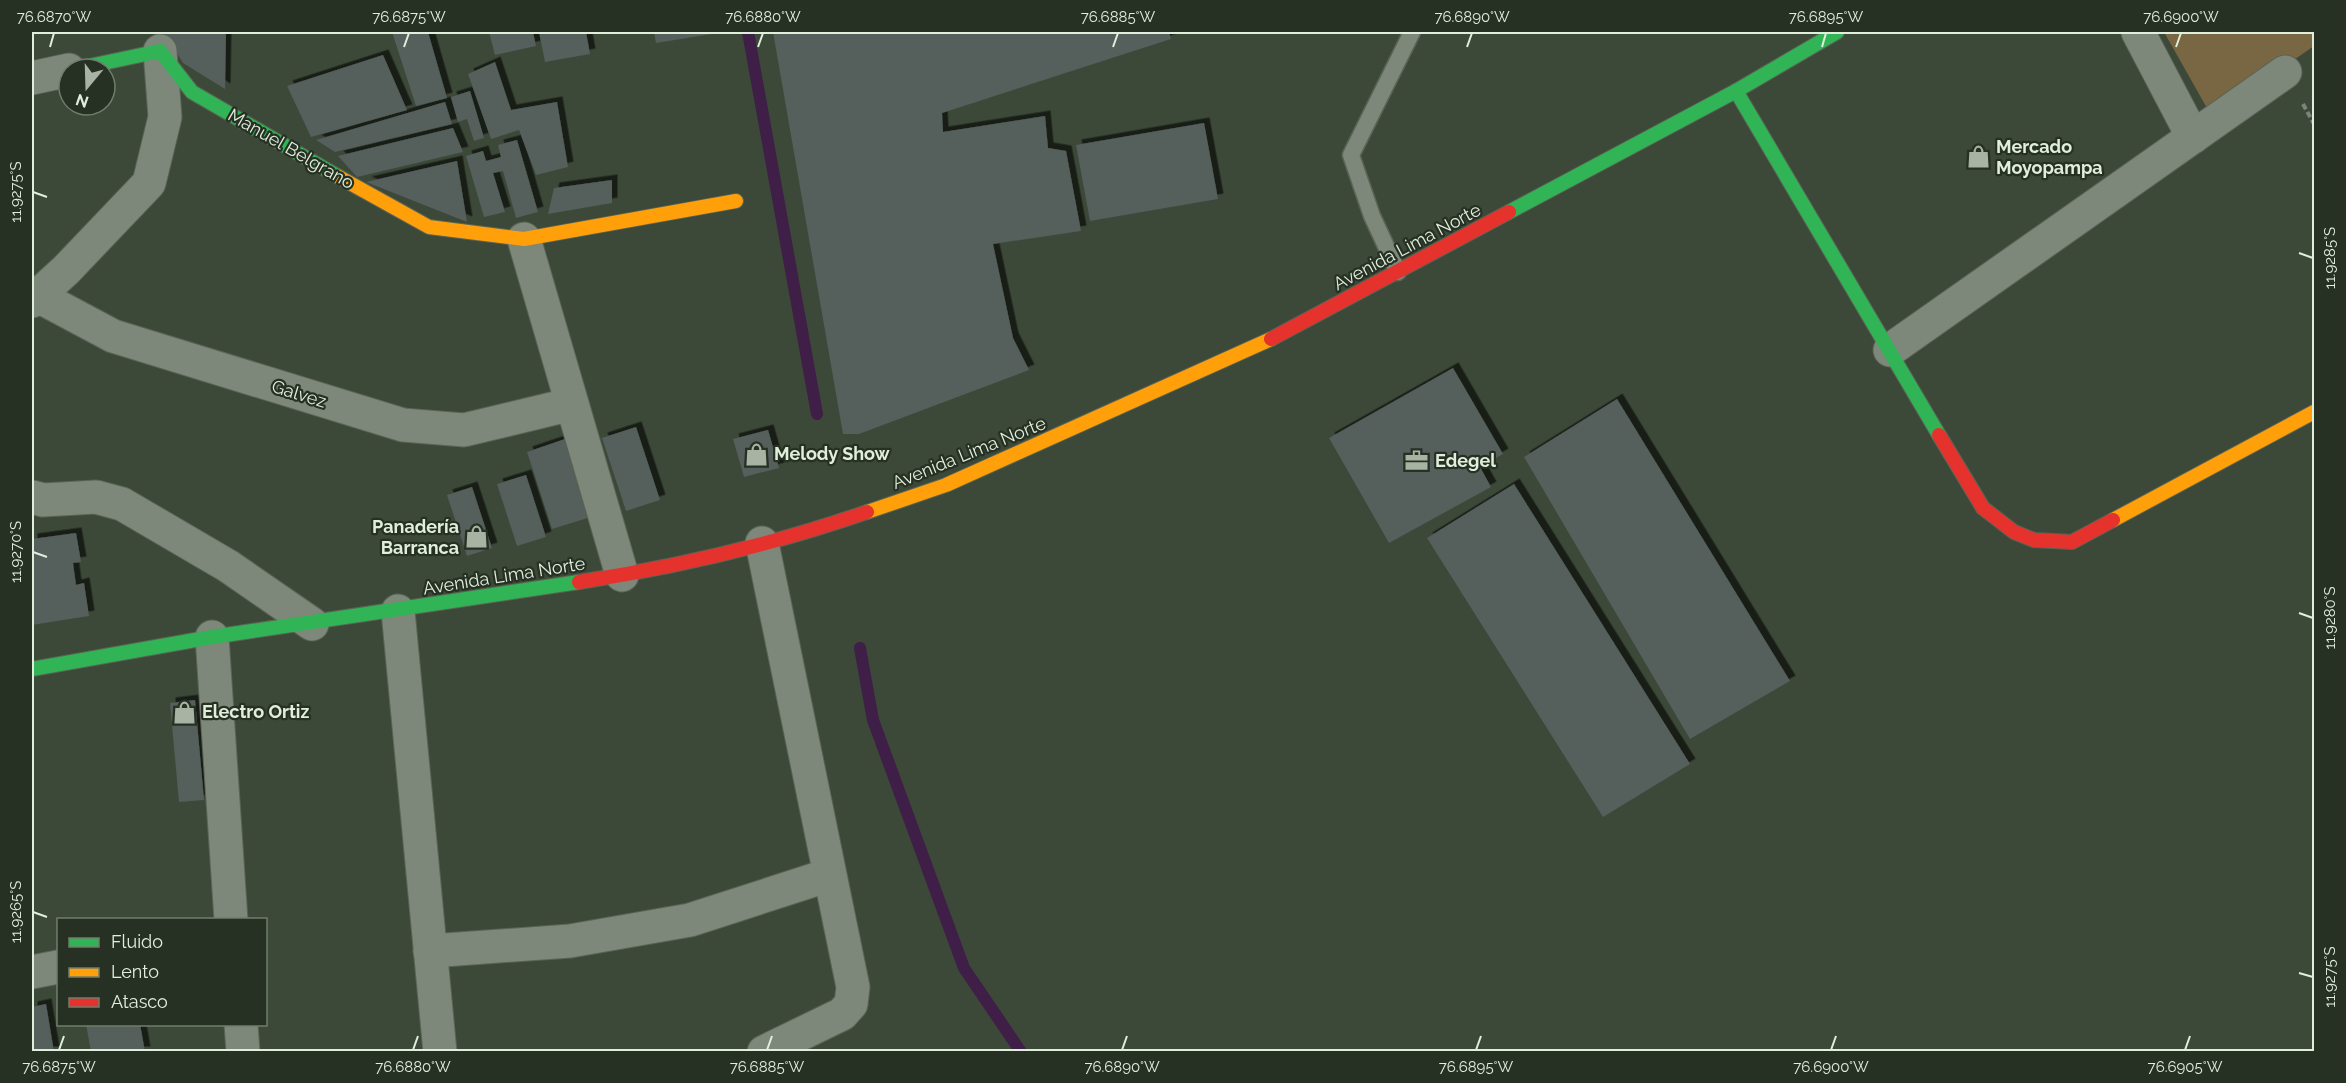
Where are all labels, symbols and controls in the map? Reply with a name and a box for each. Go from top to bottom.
text: 76.6870°W [17,8,91,26]
text: 76.6875°W [372,8,446,26]
text: 76.6880°W [725,8,801,26]
text: 76.6885°W [1081,8,1156,26]
text: 76.6890°W [1434,8,1510,26]
text: 76.6895°W [1789,8,1864,26]
text: 76.6900°W [2143,8,2219,26]
north arrow [57,57,117,117]
text: N [73,90,91,112]
street label: Manuel Belgrano [224,104,358,193]
place label: Mercado Moyopampa [1996,136,2103,178]
shop icon: Mercado Moyopampa [1965,144,1991,170]
text: 11.9275°S [7,161,25,223]
street label: Avenida Lima Norte [1329,199,1484,294]
text: 11.9285°S [2321,227,2339,289]
street label: Galvez [269,375,329,412]
street label: Avenida Lima Norte [889,412,1049,493]
shop icon: Melody Show [743,441,769,467]
place label: Melody Show [774,443,891,464]
office icon: Edegel [1404,448,1430,474]
place label: Edegel [1435,450,1496,471]
place label: Panadería Barranca [372,516,459,558]
text: 11.9270°S [7,521,25,583]
shop icon: Panadería Barranca [464,524,490,550]
street label: Avenida Lima Norte [421,552,587,599]
text: 11.9280°S [2321,586,2339,650]
shop icon: Electro Ortiz [171,699,197,725]
place label: Electro Ortiz [202,701,309,722]
text: 11.9265°S [7,881,25,943]
legend [57,918,267,1026]
text: Fluido [111,931,163,952]
text: 11.9275°S [2321,946,2339,1008]
text: Lento [111,961,159,982]
text: Atasco [111,991,168,1012]
text: 76.6875°W [22,1058,96,1076]
text: 76.6880°W [375,1058,451,1076]
text: 76.6885°W [730,1058,805,1076]
text: 76.6890°W [1084,1058,1160,1076]
text: 76.6895°W [1439,1058,1514,1076]
text: 76.6900°W [1793,1058,1869,1076]
text: 76.6905°W [2148,1058,2223,1076]

